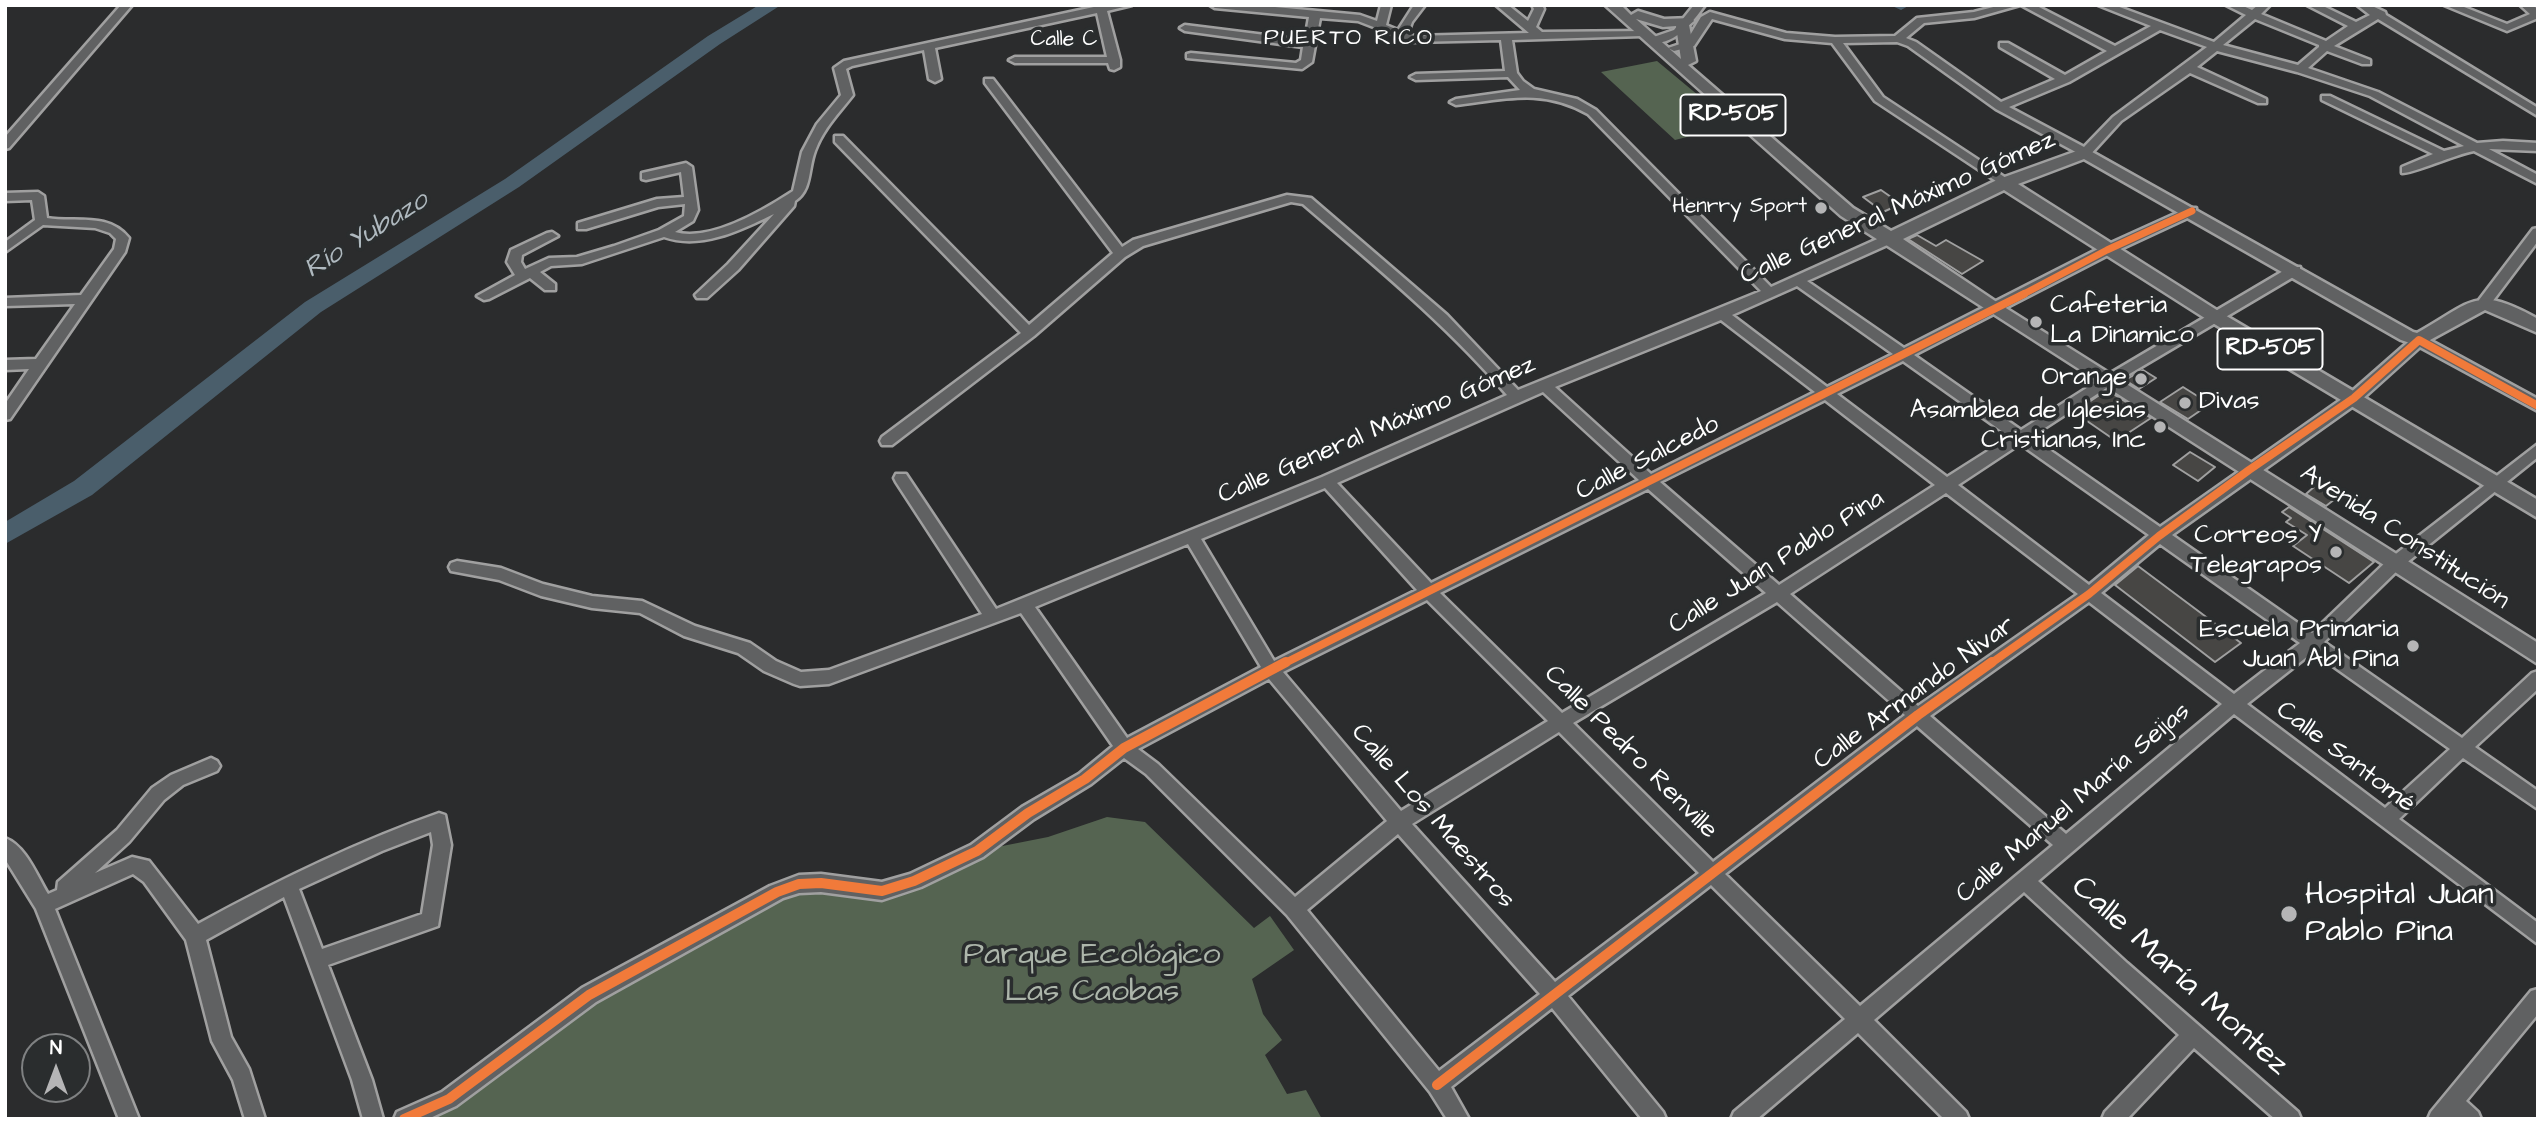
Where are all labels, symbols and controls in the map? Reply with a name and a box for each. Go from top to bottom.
district label: PUERTO RICO [1265,25,1433,53]
street label: Calle C [1031,28,1097,54]
road number: RD-505 [1680,94,1786,135]
street label: Calle General Máximo Gómez [1736,125,2060,293]
water label: Río Yubazo [299,185,435,287]
place label: Henrry Sport [1672,195,1807,221]
marker: Henrry Sport [1813,200,1829,216]
place label: Cafeteria La Dinamico [2050,291,2194,352]
marker: Cafeteria La Dinamico [2028,314,2044,330]
road number: RD-505 [2218,328,2322,370]
street label: Calle General Máximo Gómez [1214,350,1540,512]
place label: Orange [2042,363,2127,395]
marker: Orange [2133,371,2149,387]
place label: Divas [2199,387,2260,419]
marker: Divas [2177,395,2193,411]
place label: Asamblea de Iglesias Cristianas, Inc [1910,396,2146,458]
street label: Calle Salcedo [1571,410,1725,508]
marker: Asamblea de Iglesias Cristianas, Inc [2152,419,2168,435]
street label: Avenida Constitución [2293,459,2515,617]
street label: Calle Juan Pablo Pina [1664,484,1890,642]
place label: Correos Y Telegrapos [2190,521,2322,582]
marker: Correos Y Telegrapos [2328,544,2344,560]
street label: Calle Armando Nivar [1808,610,2022,778]
place label: Escuela Primaria Juan Abl Pina [2199,615,2399,676]
marker: Escuela Primaria Juan Abl Pina [2405,638,2421,654]
street label: Calle Pedro Renville [1537,660,1723,846]
street label: Calle Santomé [2269,695,2421,821]
street label: Calle Manuel María Seijas [1951,697,2197,911]
street label: Calle Los Maestros [1343,718,1521,916]
street label: Calle María Montez [2062,869,2296,1085]
place label: Hospital Juan Pablo Pina [2305,877,2494,952]
marker: Hospital Juan Pablo Pina [2279,904,2299,924]
park label: Parque Ecológico Las Caobas [964,937,1220,1012]
north arrow [21,1033,91,1103]
text: N [50,1035,62,1062]

